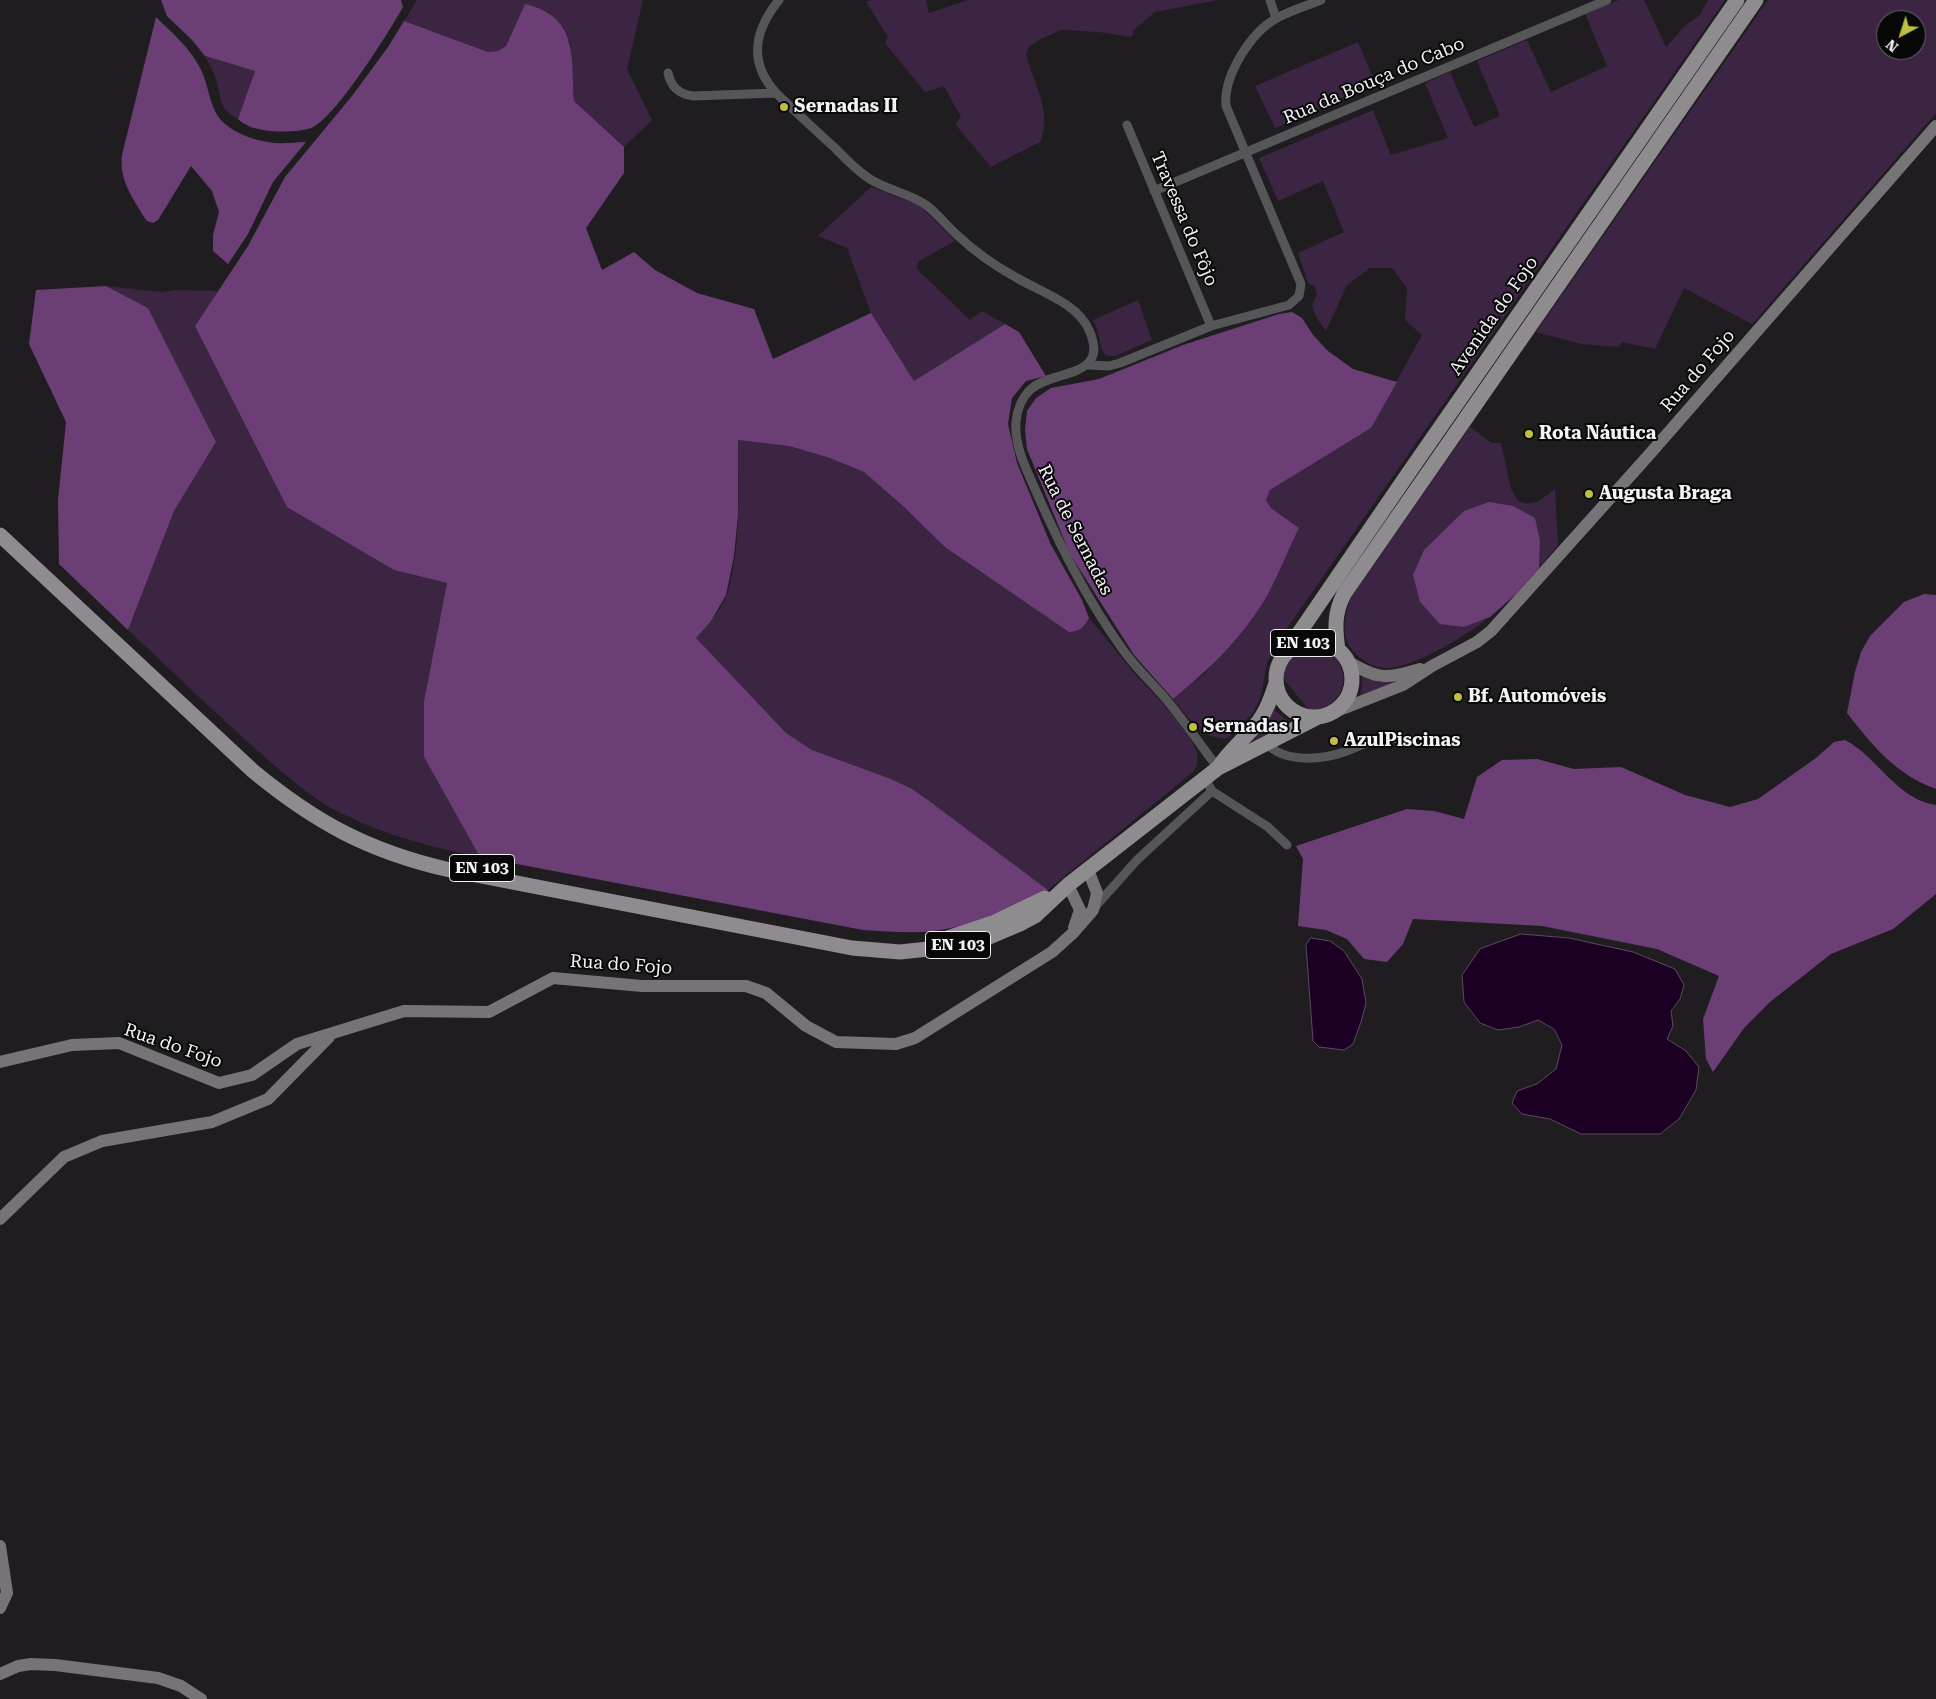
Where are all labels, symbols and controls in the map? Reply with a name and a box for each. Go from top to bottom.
north arrow [1876,10,1926,60]
street label: Rua da Bouça do Cabo [1280,33,1468,129]
text: N [1883,36,1901,55]
place label: Sernadas II [794,96,898,118]
marker: Sernadas II [778,101,790,113]
street label: Travessa do Fôjo [1146,148,1222,290]
street label: Avenida do Fojo [1445,253,1543,379]
street label: Rua do Fojo [1656,325,1740,417]
place label: Rota Náutica [1539,423,1656,445]
marker: Rota Náutica [1523,428,1535,440]
street label: Rua de Sernadas [1033,461,1117,599]
place label: Augusta Braga [1599,483,1732,505]
marker: Augusta Braga [1583,488,1595,500]
road number: EN 103 [1270,630,1336,656]
place label: Bf. Automóveis [1468,686,1606,708]
marker: Bf. Automóveis [1452,691,1464,703]
place label: Sernadas I [1203,716,1300,738]
marker: Sernadas I [1187,721,1199,733]
place label: AzulPiscinas [1344,730,1461,752]
marker: AzulPiscinas [1328,735,1340,747]
road number: EN 103 [450,854,514,881]
road number: EN 103 [926,932,990,958]
street label: Rua do Fojo [569,951,673,979]
street label: Rua do Fojo [121,1019,225,1073]

